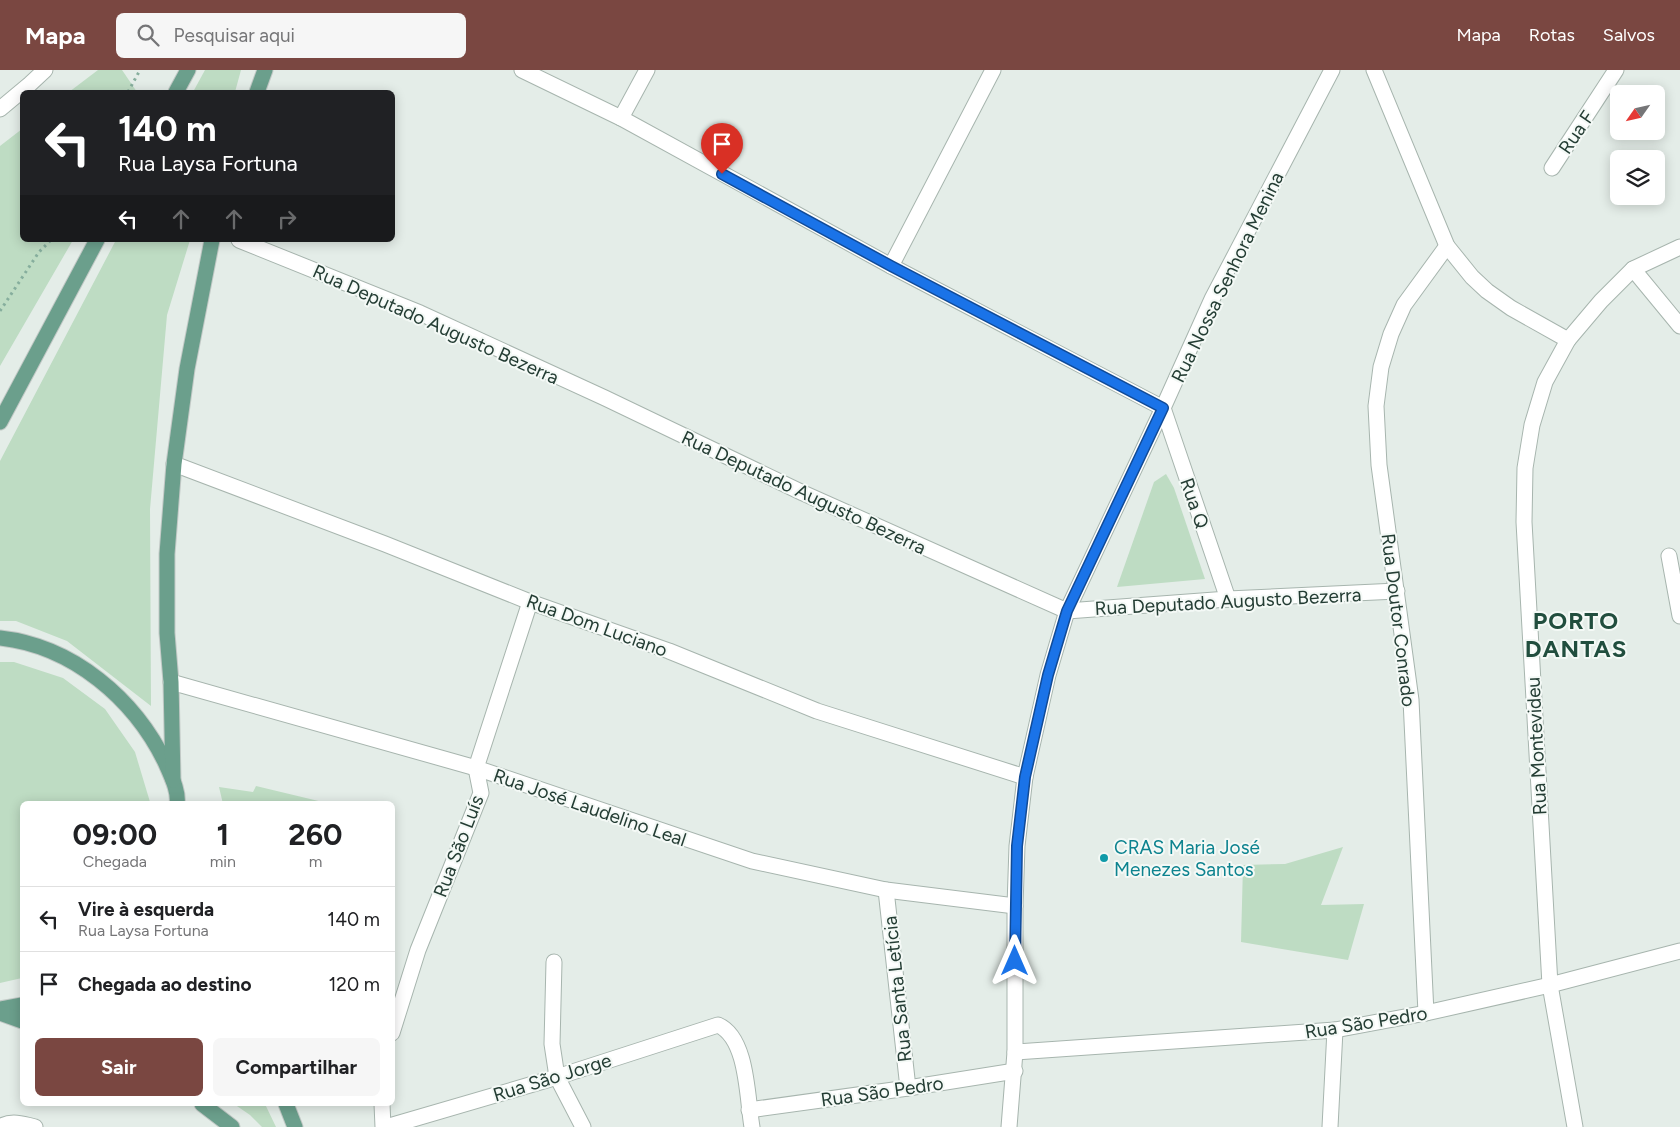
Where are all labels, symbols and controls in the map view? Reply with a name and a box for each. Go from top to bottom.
search box [116,13,466,58]
text: Mapa [25,21,86,50]
icon: search [134,21,162,49]
text: Pesquisar aqui [174,24,295,47]
text: Mapa [1457,24,1501,46]
text: Rotas [1529,24,1575,46]
text: Salvos [1603,24,1655,46]
north arrow [1610,85,1665,140]
map controls [1610,85,1665,205]
street label: Rua F [1554,106,1599,158]
text: 140 m [118,108,216,150]
icon: left [35,110,100,175]
pin [701,123,743,174]
icon: arrive [708,130,736,158]
text: Rua Laysa Fortuna [118,150,298,177]
button: layers [1610,150,1665,205]
street label: Rua Nossa Senhora Menina [1166,168,1289,386]
icon: left [114,205,142,233]
icon: ahead [167,205,195,233]
icon: ahead [220,205,248,233]
icon: right [273,205,301,233]
street label: Rua Deputado Augusto Bezerra [309,260,562,389]
street label: Rua Deputado Augusto Bezerra [678,426,930,559]
street label: Rua Q [1175,475,1214,531]
street label: Rua Doutor Conrado [1376,532,1421,708]
street label: Rua Deputado Augusto Bezerra [1094,583,1362,620]
street label: Rua Dom Luciano [523,589,670,662]
district label: PORTO DANTAS [1525,606,1627,663]
street label: Rua Montevideu [1521,676,1552,816]
street label: Rua José Laudelino Leal [490,764,689,851]
street label: Rua São Luís [428,792,489,901]
text: 09:00 [72,816,157,853]
text: 1 [216,816,229,853]
text: 260 [288,816,343,853]
place label: CRAS Maria José Menezes Santos [1114,836,1260,881]
text: Chegada [83,852,147,871]
text: min [210,852,236,871]
text: m [309,852,322,871]
marker: CRAS Maria José Menezes Santos [1098,852,1110,864]
text: Vire à esquerda [78,898,214,921]
icon: left [35,905,63,933]
text: 140 m [327,908,380,931]
street label: Rua Santa Letícia [878,915,917,1063]
text: Rua Laysa Fortuna [78,921,209,940]
position arrow [988,934,1040,986]
icon: arrive [35,970,63,998]
text: Chegada ao destino [78,973,251,996]
text: 120 m [328,973,380,996]
street label: Rua São Pedro [1303,1001,1429,1044]
button: Sair [35,1038,203,1096]
button: Compartilhar [213,1038,380,1096]
street label: Rua São Jorge [490,1049,614,1106]
street label: Rua São Pedro [819,1071,945,1111]

